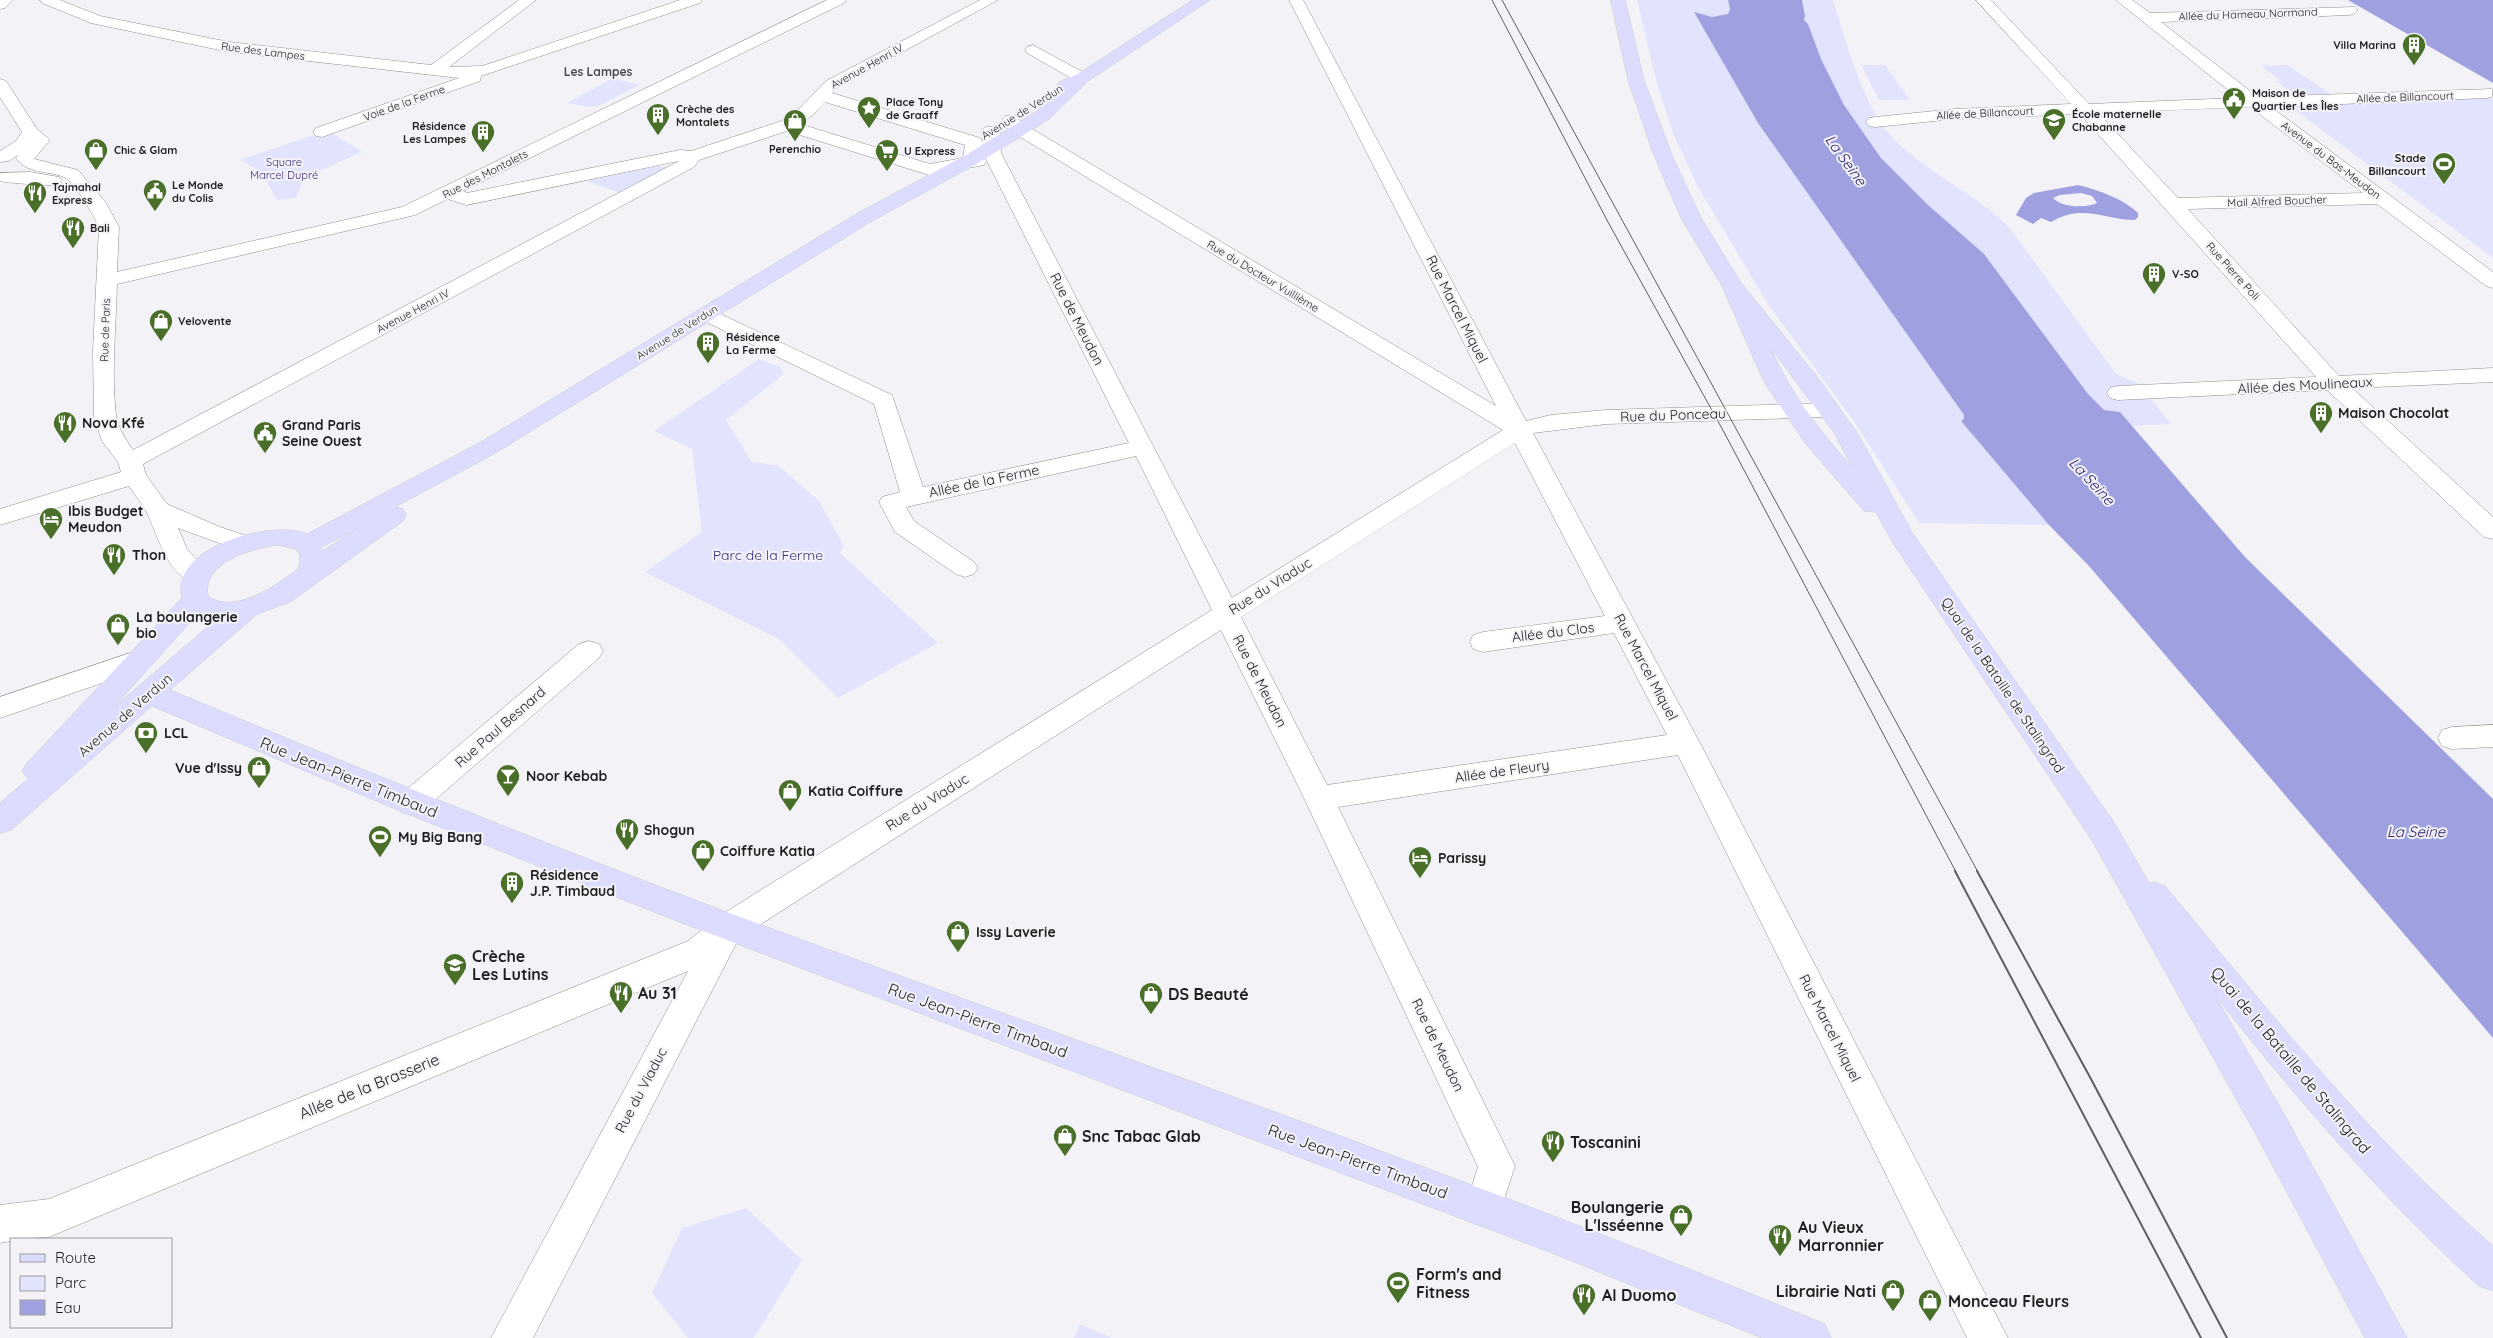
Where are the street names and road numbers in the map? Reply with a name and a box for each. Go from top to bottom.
street label: Allée du Hameau Normand [2178,5,2318,23]
street label: Rue des Lampes [220,39,306,63]
street label: Avenue Henri IV [828,40,906,92]
street label: Avenue de Verdun [979,81,1065,143]
street label: Voie de la Ferme [361,82,447,124]
street label: Allée de Billancourt [2356,88,2454,106]
street label: Allée de Billancourt [1936,103,2034,123]
street label: Avenue du Bas-Meudon [2278,118,2384,202]
street label: Rue des Montalets [440,146,530,202]
street label: Mail Alfred Boucher [2227,192,2328,210]
street label: Rue du Docteur Vuillième [1204,237,1322,315]
street label: Rue Pierre Poli [2203,239,2263,303]
street label: Rue Marcel Miquel [1422,252,1492,366]
street label: Rue de Meudon [1046,270,1108,368]
street label: Avenue Henri IV [374,286,452,336]
street label: Rue de Paris [97,298,113,362]
street label: Avenue de Verdun [634,301,720,363]
street label: Allée des Moulineaux [2237,372,2373,398]
street label: Rue du Ponceau [1620,404,1726,426]
street label: Allée de la Ferme [927,460,1041,501]
street label: Rue du Viaduc [1225,553,1315,619]
street label: Quai de la Bataille de Stalingrad [1937,594,2069,776]
street label: Rue Marcel Miquel [1610,610,1682,724]
street label: Allée du Clos [1511,618,1595,646]
street label: Rue de Meudon [1229,632,1291,730]
street label: Avenue de Verdun [74,669,176,761]
street label: Rue Paul Besnard [451,683,549,771]
street label: Rue Jean-Pierre Timbaud [257,732,441,822]
street label: Allée de Fleury [1453,755,1551,787]
street label: Rue du Viaduc [882,769,972,835]
street label: Quai de la Bataille de Stalingrad [2207,962,2375,1158]
street label: Rue Marcel Miquel [1795,971,1865,1085]
street label: Rue Jean-Pierre Timbaud [885,978,1071,1062]
street label: Rue de Meudon [1408,995,1468,1095]
street label: Rue du Viaduc [611,1044,671,1136]
street label: Allée de la Brasserie [296,1049,442,1123]
street label: Rue Jean-Pierre Timbaud [1265,1119,1451,1203]

